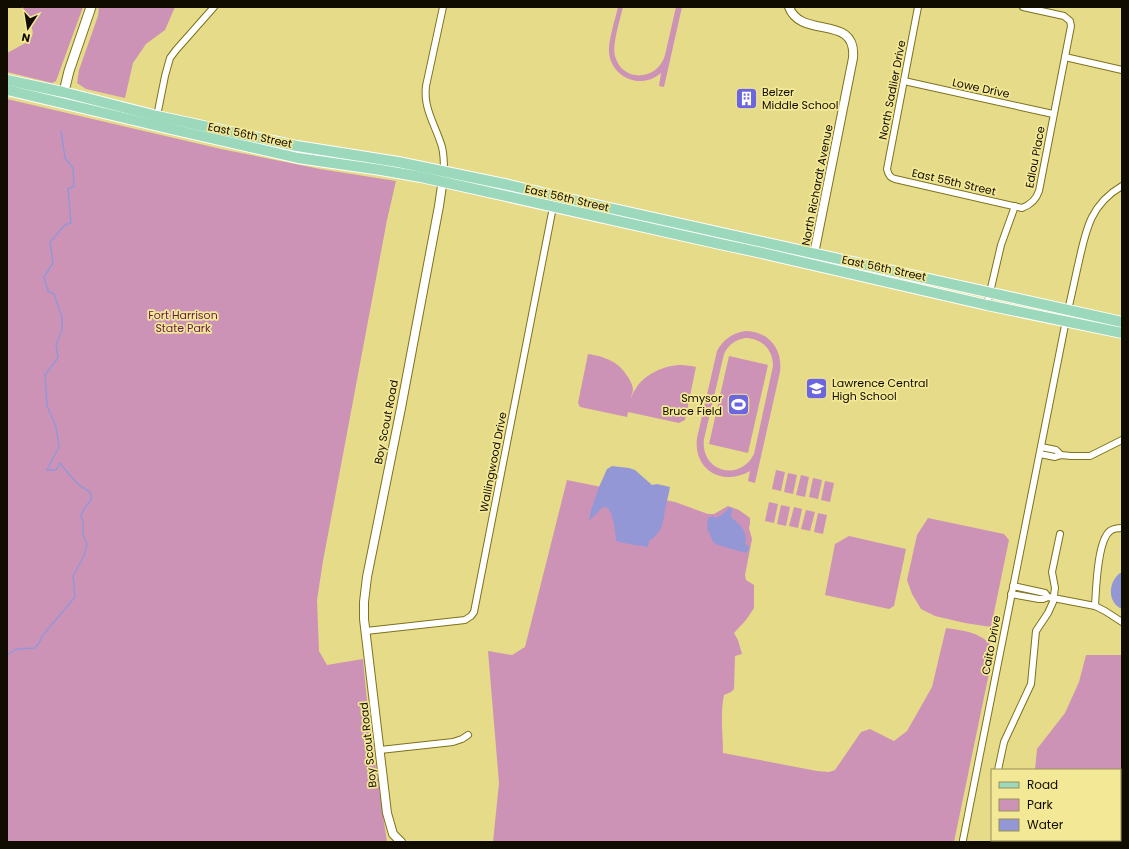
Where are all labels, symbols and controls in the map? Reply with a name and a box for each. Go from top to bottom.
north arrow [8,8,48,48]
text: N [20,29,32,46]
street label: North Sadlier Drive [875,39,910,141]
street label: Lowe Drive [951,74,1011,102]
place label: Belzer Middle School [762,84,838,113]
building icon: Belzer Middle School [733,85,759,111]
street label: East 56th Street [206,118,294,152]
street label: North Richardt Avenue [797,123,837,247]
street label: Edlou Place [1021,124,1049,189]
street label: East 55th Street [910,165,998,199]
street label: East 56th Street [523,181,611,215]
street label: East 56th Street [840,251,928,285]
park label: Fort Harrison State Park [148,307,218,336]
place label: Lawrence Central High School [832,375,928,404]
school or university icon: Lawrence Central High School [803,376,829,402]
street label: Boy Scout Road [370,378,402,466]
place label: Smysor Bruce Field [662,390,722,419]
sports icon: Smysor Bruce Field [725,391,751,417]
street label: Wallingwood Drive [475,410,511,514]
street label: Caito Drive [977,614,1005,676]
street label: Boy Scout Road [356,702,380,788]
legend [991,769,1121,841]
text: Road [1027,776,1058,793]
text: Park [1027,796,1054,813]
text: Water [1027,816,1064,833]

